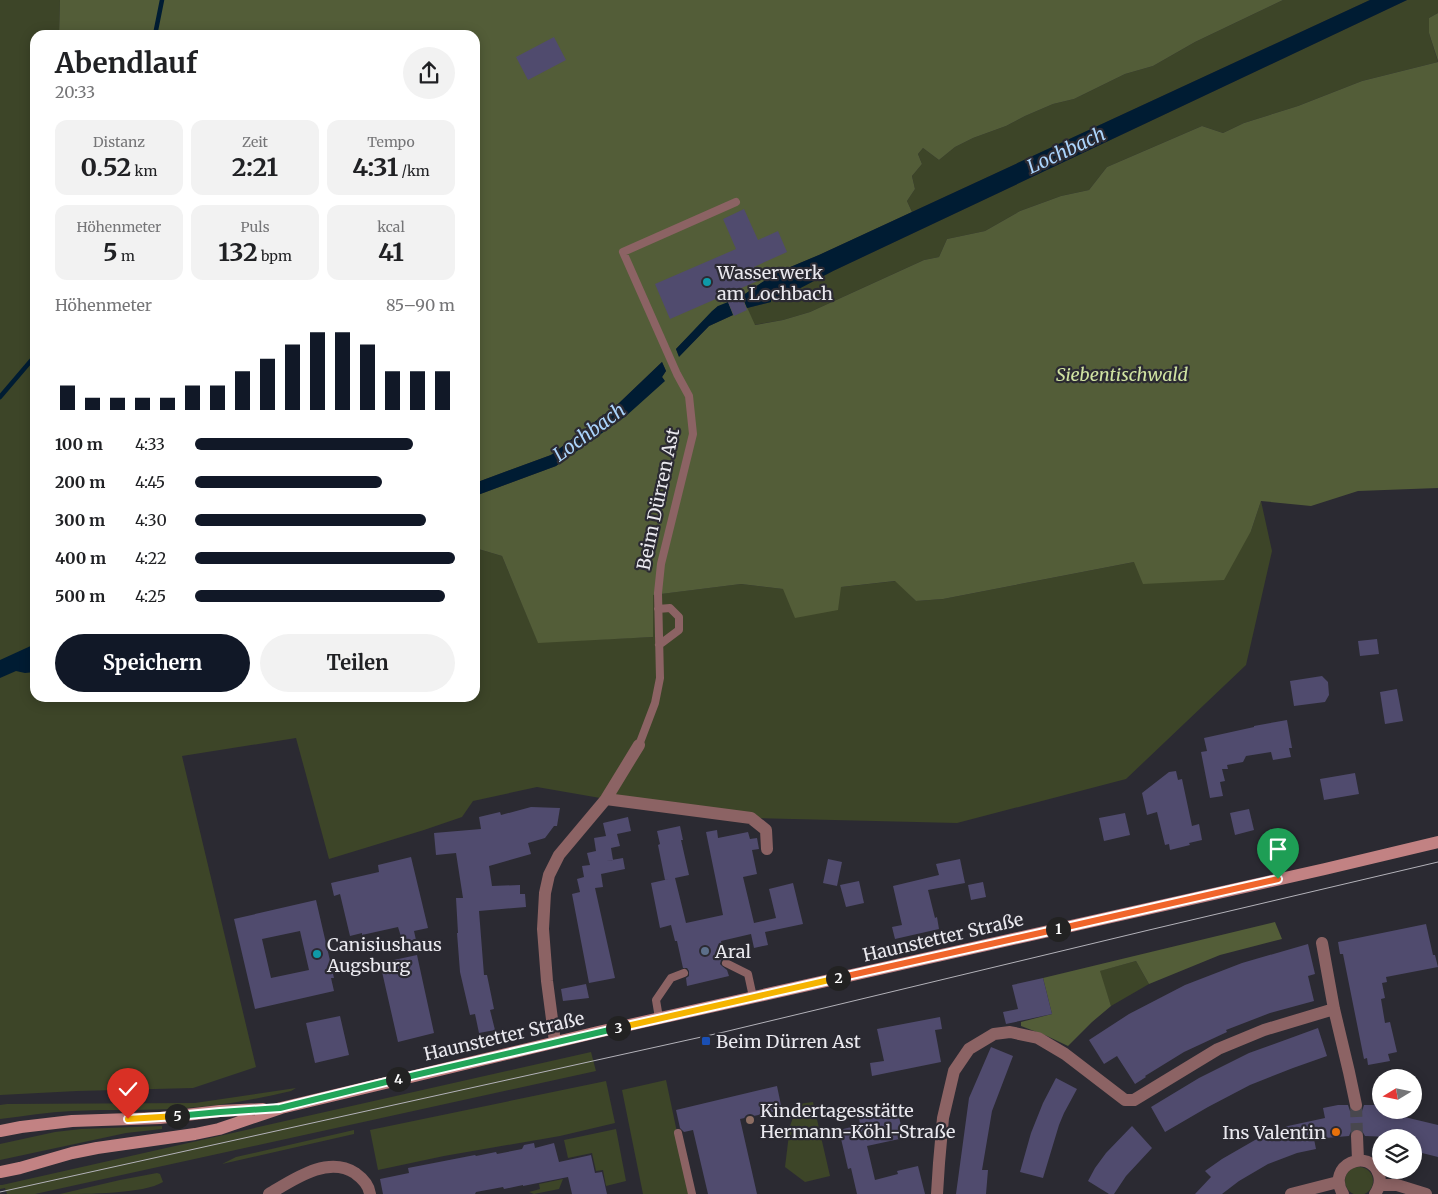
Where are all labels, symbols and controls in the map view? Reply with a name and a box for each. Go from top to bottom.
text: Abendlauf [55,45,197,81]
button: share [403,47,455,99]
text: 20:33 [55,82,95,102]
water label: Lochbach [1023,121,1109,179]
text: Distanz [93,133,145,151]
text: Zeit [242,133,268,151]
text: Tempo [367,133,415,151]
text: 0.52 [81,151,131,183]
text: 2:21 [232,151,278,183]
text: 4:31 [352,151,398,183]
text: km [131,162,157,180]
text: /km [398,162,430,180]
text: Höhenmeter [77,218,161,236]
text: Puls [240,218,270,236]
text: kcal [377,218,405,236]
text: 5 [103,236,118,268]
text: 132 [218,236,258,268]
text: 41 [378,236,404,268]
text: m [118,247,135,265]
text: bpm [258,247,292,265]
place label: Wasserwerk am Lochbach [716,261,833,305]
marker: Wasserwerk am Lochbach [701,276,713,288]
text: Höhenmeter [55,295,152,315]
text: 85–90 m [386,295,455,315]
park label: Siebentischwald [1056,363,1188,386]
water label: Lochbach [548,398,630,466]
street label: Beim Dürren Ast [632,426,684,572]
text: 100 m [55,434,103,454]
text: 4:33 [135,434,165,454]
text: 200 m [55,472,105,492]
text: 4:45 [135,472,165,492]
text: 300 m [55,510,105,530]
text: 4:30 [135,510,167,530]
text: 400 m [55,548,106,568]
text: 4:22 [135,548,166,568]
text: 500 m [55,586,105,606]
text: 4:25 [135,586,166,606]
button: Speichern [55,634,250,692]
button: Teilen [260,634,455,692]
pin [1257,828,1299,879]
icon: arrive [1264,835,1292,863]
street label: Haunstetter Straße [861,907,1025,967]
pin: 1 [1046,916,1070,942]
text: 1 [1055,920,1062,938]
place label: Canisiushaus Augsburg [326,933,442,977]
place label: Aral [714,940,751,963]
marker: Aral [699,945,711,957]
marker: Canisiushaus Augsburg [311,948,323,960]
pin: 2 [826,966,850,990]
text: 2 [834,969,843,987]
street label: Haunstetter Straße [422,1006,586,1066]
pin: 3 [606,1016,630,1040]
text: 3 [614,1019,623,1037]
place label: Beim Dürren Ast [716,1030,861,1053]
marker: Beim Dürren Ast [700,1035,712,1047]
pin: 4 [386,1066,410,1092]
pin [107,1068,149,1119]
north arrow [1372,1069,1422,1119]
map controls [1372,1069,1422,1179]
text: 4 [394,1070,403,1088]
icon: check [114,1075,142,1103]
place label: Kindertagesstätte Hermann-Köhl-Straße [760,1099,955,1143]
pin: 5 [164,1104,190,1128]
text: 5 [173,1107,182,1125]
marker: Kindertagesstätte Hermann-Köhl-Straße [744,1114,756,1126]
place label: Ins Valentin [1222,1121,1326,1144]
marker: Ins Valentin [1330,1126,1342,1138]
button: layers [1372,1129,1422,1179]

